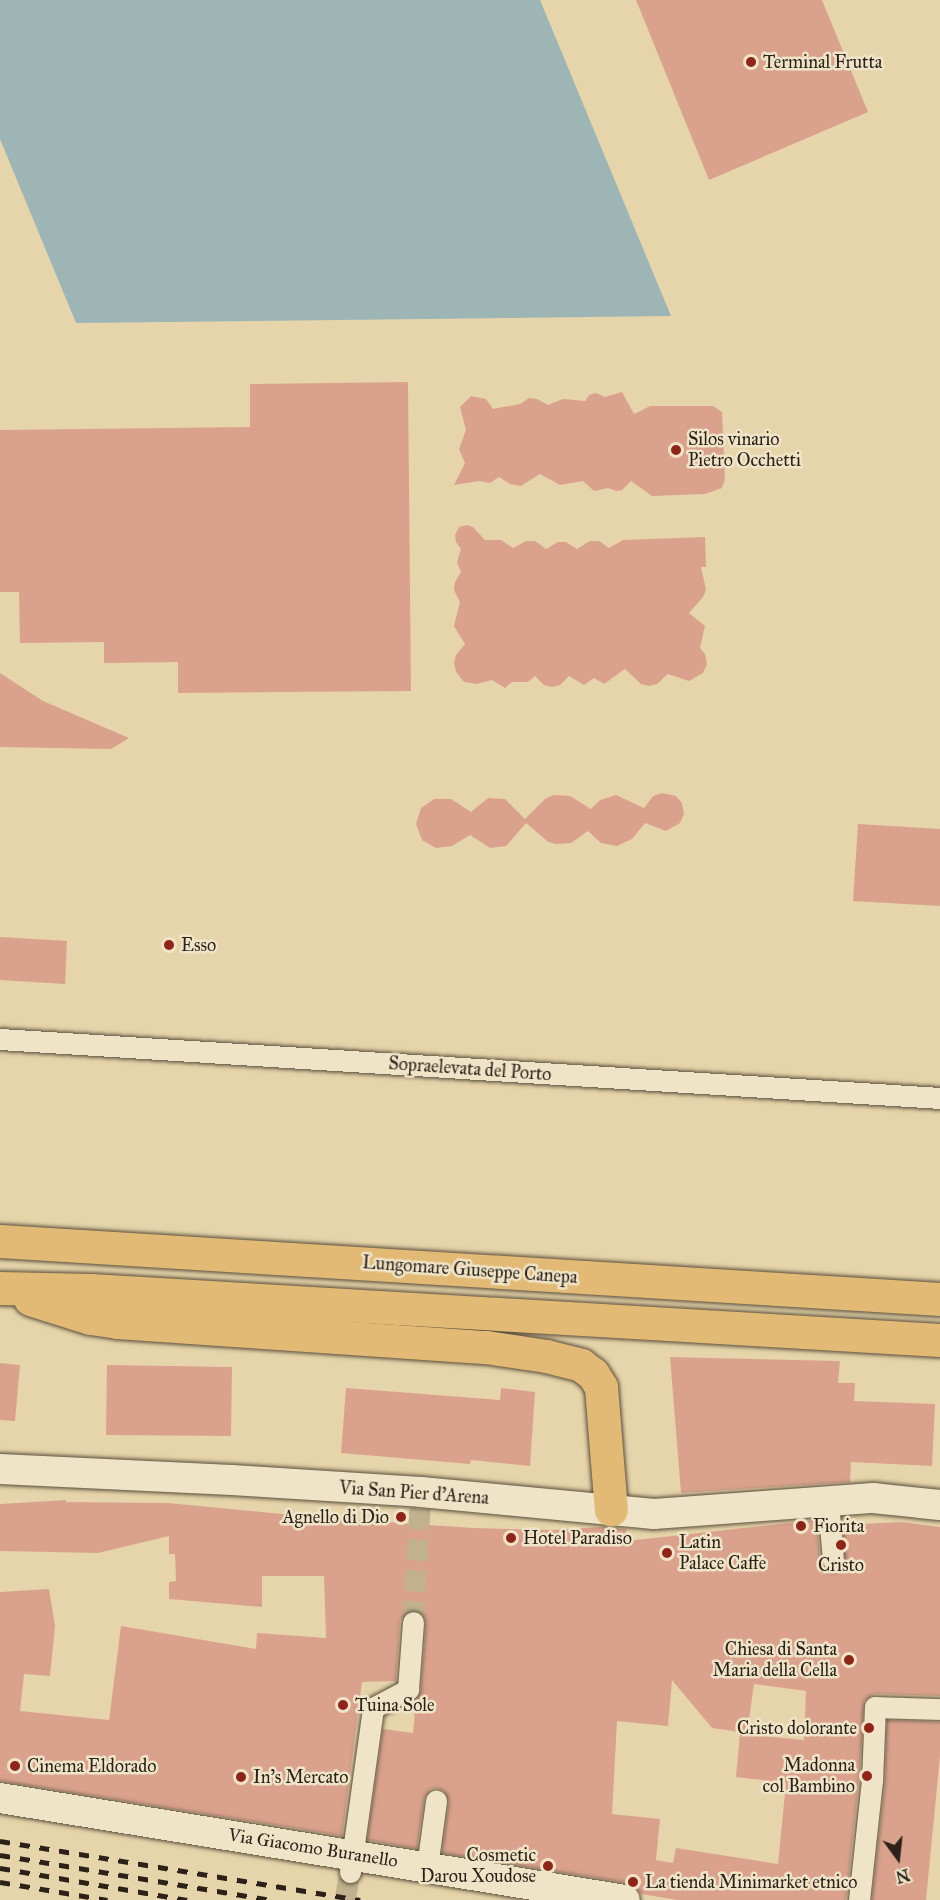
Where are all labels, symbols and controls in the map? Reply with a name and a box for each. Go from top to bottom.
place label: Terminal Frutta [763,51,882,73]
marker: Terminal Frutta [744,55,758,69]
place label: Silos vinario Pietro Occhetti [688,429,801,472]
marker: Silos vinario Pietro Occhetti [669,443,683,457]
place label: Esso [181,934,216,956]
marker: Esso [162,938,176,952]
street label: Sopraelevata del Porto [388,1053,552,1085]
street label: Lungomare Giuseppe Canepa [362,1252,578,1288]
street label: Via San Pier d'Arena [338,1477,490,1509]
place label: Agnello di Dio [282,1506,389,1528]
marker: Agnello di Dio [394,1510,408,1524]
place label: Fiorita [813,1515,864,1537]
marker: Fiorita [794,1519,808,1533]
place label: Hotel Paradiso [523,1527,632,1549]
marker: Hotel Paradiso [504,1531,518,1545]
place label: Latin Palace Caffe [679,1532,766,1574]
marker: Cristo [834,1538,848,1552]
marker: Latin Palace Caffe [660,1546,674,1560]
place label: Cristo [818,1554,864,1576]
place label: Chiesa di Santa Maria della Cella [713,1639,837,1682]
marker: Chiesa di Santa Maria della Cella [842,1653,856,1667]
place label: Tuina Sole [355,1694,435,1716]
marker: Tuina Sole [336,1698,350,1712]
place label: Cristo dolorante [737,1717,857,1739]
marker: Cristo dolorante [862,1721,876,1735]
place label: Cinema Eldorado [27,1755,157,1777]
place label: Madonna col Bambino [762,1755,855,1798]
marker: Cinema Eldorado [8,1759,22,1773]
place label: In's Mercato [253,1766,349,1788]
marker: Madonna col Bambino [860,1769,874,1783]
marker: In's Mercato [234,1770,248,1784]
street label: Via Giacomo Buranello [227,1824,399,1872]
north arrow [868,1828,928,1888]
place label: Cosmetic Darou Xoudose [420,1845,536,1888]
marker: Cosmetic Darou Xoudose [541,1859,555,1873]
text: N [894,1865,912,1887]
place label: La tienda Minimarket etnico [645,1871,858,1893]
marker: La tienda Minimarket etnico [626,1875,640,1889]

